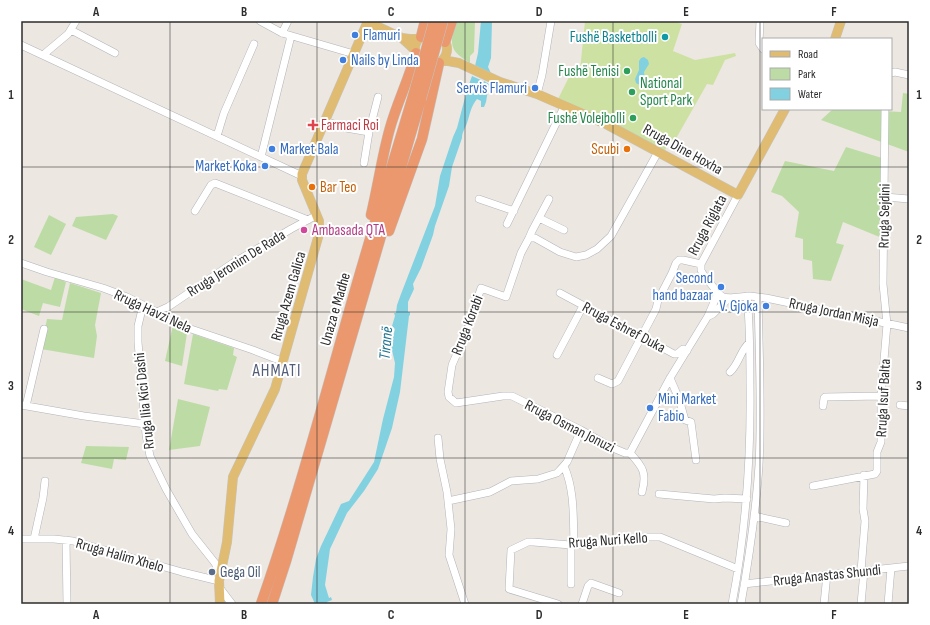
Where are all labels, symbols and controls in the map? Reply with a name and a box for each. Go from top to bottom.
text: A [92,4,100,20]
text: B [241,4,247,20]
text: C [388,4,395,20]
text: D [536,4,543,20]
text: E [683,4,689,20]
text: F [831,4,837,20]
place label: Flamuri [363,26,400,45]
place label: Fushë Basketbolli [570,28,657,47]
marker: Flamuri [350,30,360,40]
marker: Fushë Basketbolli [660,32,670,42]
legend [762,38,892,110]
text: Road [798,47,818,62]
place label: Nails by Linda [351,51,419,70]
marker: Nails by Linda [338,55,348,65]
place label: Fushë Tenisi [558,62,619,81]
marker: Fushë Tenisi [622,66,632,76]
text: Park [798,67,816,82]
place label: National Sport Park [640,74,693,110]
place label: Servis Flamuri [456,79,527,98]
marker: Servis Flamuri [530,83,540,93]
text: 1 [8,87,14,103]
marker: National Sport Park [627,87,637,97]
text: Water [798,87,822,102]
text: 1 [916,87,922,103]
place label: Fushë Volejbolli [548,109,625,128]
marker: Fushë Volejbolli [628,113,638,123]
place label: Farmaci Roi [321,116,379,135]
marker: Farmaci Roi [308,120,318,130]
street label: Rruga Dine Hoxha [640,120,726,179]
place label: Market Bala [280,140,339,159]
place label: Scubi [591,140,619,159]
marker: Market Bala [267,144,277,154]
marker: Scubi [622,144,632,154]
place label: Market Koka [195,157,257,176]
marker: Market Koka [260,161,270,171]
place label: Bar Teo [320,178,357,197]
marker: Bar Teo [307,182,317,192]
street label: Rruga Sejdini [874,183,895,249]
street label: Rruga Riglata [684,191,731,259]
place label: Ambasada QTA [311,221,385,240]
street label: Rruga Jeronim De Rada [184,225,289,301]
marker: Ambasada QTA [299,225,309,235]
text: 2 [8,232,14,248]
text: 2 [916,232,922,248]
street label: Rruga Azem Galica [267,249,310,343]
place label: Second hand bazaar [653,269,714,305]
street label: Unaza e Madhe [316,270,355,348]
marker: Second hand bazaar [716,282,726,292]
street label: Rruga Havzi Nela [111,285,195,338]
street label: Rruga Korabi [447,292,488,358]
street label: Rruga Jordan Misja [787,294,881,331]
place label: V. Gjoka [719,297,758,316]
street label: Rruga Eshref Duka [579,298,669,357]
marker: V. Gjoka [761,301,771,311]
water label: Tiranë [376,325,397,360]
street label: Rruga Ilia Kici Dashi [130,352,159,450]
street label: Rruga Isuf Balta [872,358,895,438]
district label: AHMATI [252,361,301,381]
text: 3 [8,378,14,394]
text: 3 [916,378,922,394]
place label: Mini Market Fabio [658,390,717,426]
street label: Rruga Osman Jonuzi [522,396,618,457]
marker: Mini Market Fabio [645,403,655,413]
text: 4 [8,523,14,539]
text: 4 [916,523,922,539]
street label: Rruga Nuri Kello [568,528,648,553]
street label: Rruga Halim Xhelo [74,534,166,577]
street label: Rruga Anastas Shundi [772,560,882,591]
place label: Gega Oil [220,563,260,582]
marker: Gega Oil [207,567,217,577]
text: A [92,607,100,623]
text: B [241,607,247,623]
text: C [388,607,395,623]
text: D [536,607,543,623]
text: E [683,607,689,623]
text: F [831,607,837,623]

